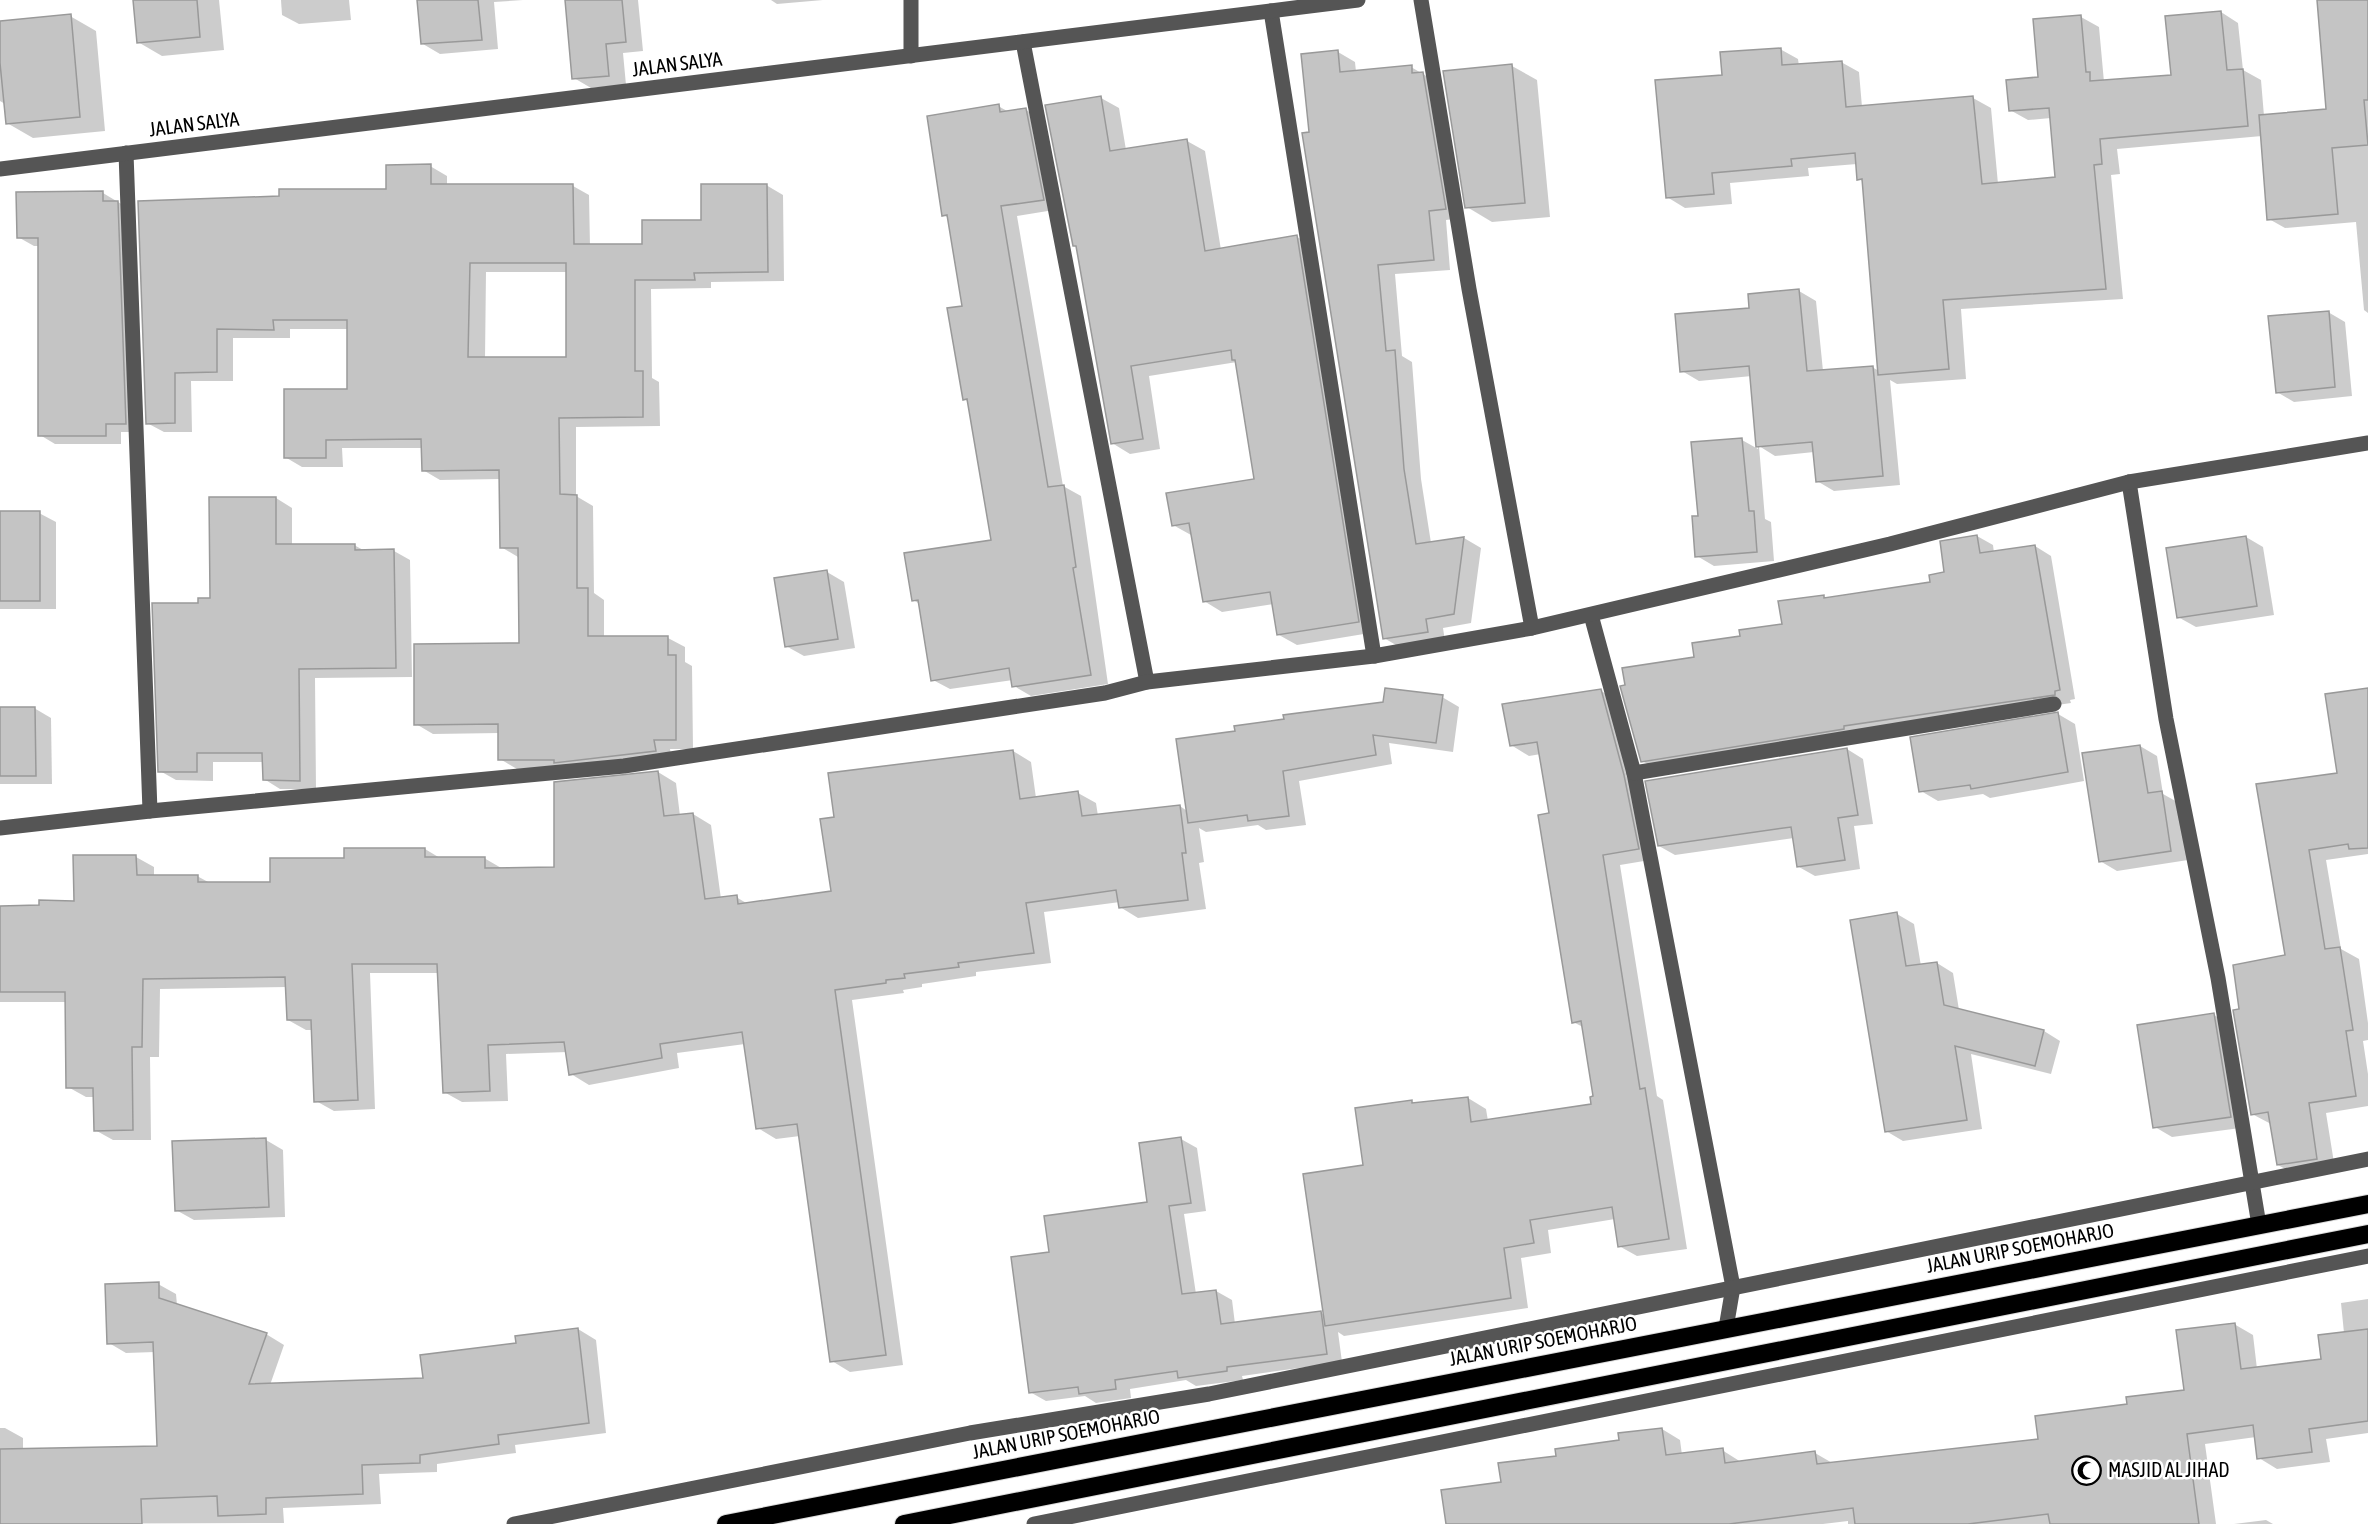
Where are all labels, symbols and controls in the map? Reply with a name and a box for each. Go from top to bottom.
street label: JALAN SALYA [631,47,723,80]
street label: JALAN SALYA [148,107,240,140]
street label: JALAN URIP SOEMOHARJO [1924,1218,2116,1277]
street label: JALAN URIP SOEMOHARJO [1447,1311,1639,1370]
street label: JALAN URIP SOEMOHARJO [970,1404,1162,1463]
mosque icon: MASJID AL JIHAD [2071,1454,2103,1486]
place label: MASJID AL JIHAD [2108,1458,2229,1481]

